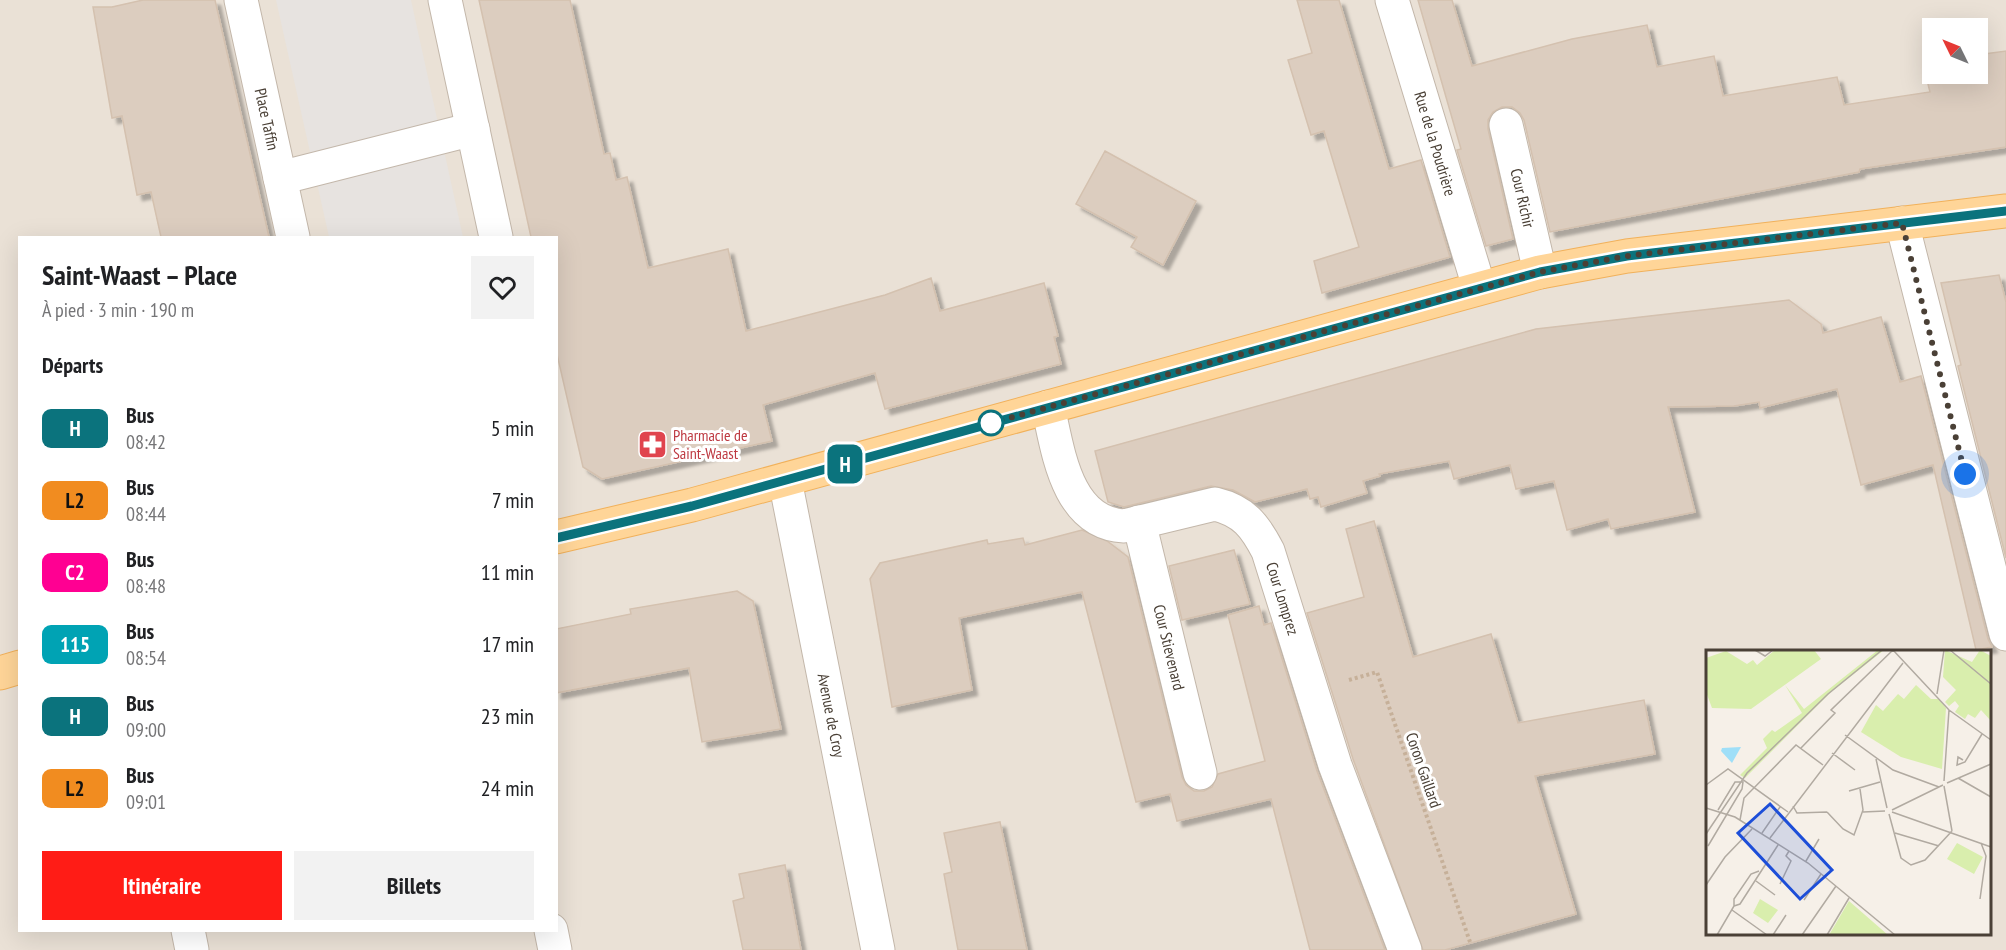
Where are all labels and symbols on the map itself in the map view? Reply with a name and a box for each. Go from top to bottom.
north arrow [1922,18,1988,84]
street label: Place Taffin [251,86,284,152]
street label: Rue de la Poudrière [1410,89,1461,198]
street label: Cour Richir [1506,166,1540,230]
unlabelled marker [978,410,1004,436]
place label: Pharmacie de Saint-Waast [673,425,748,463]
pharmacy icon: Pharmacie de Saint-Waast [636,428,668,460]
line badge: H [826,444,864,484]
your location [1950,459,1980,489]
street label: Cour Lomprez [1262,559,1304,638]
street label: Cour Stievenard [1149,603,1189,692]
inset map [1706,650,1991,935]
street label: Avenue de Croy [814,672,850,759]
street label: Coron Gaillard [1402,730,1446,810]

